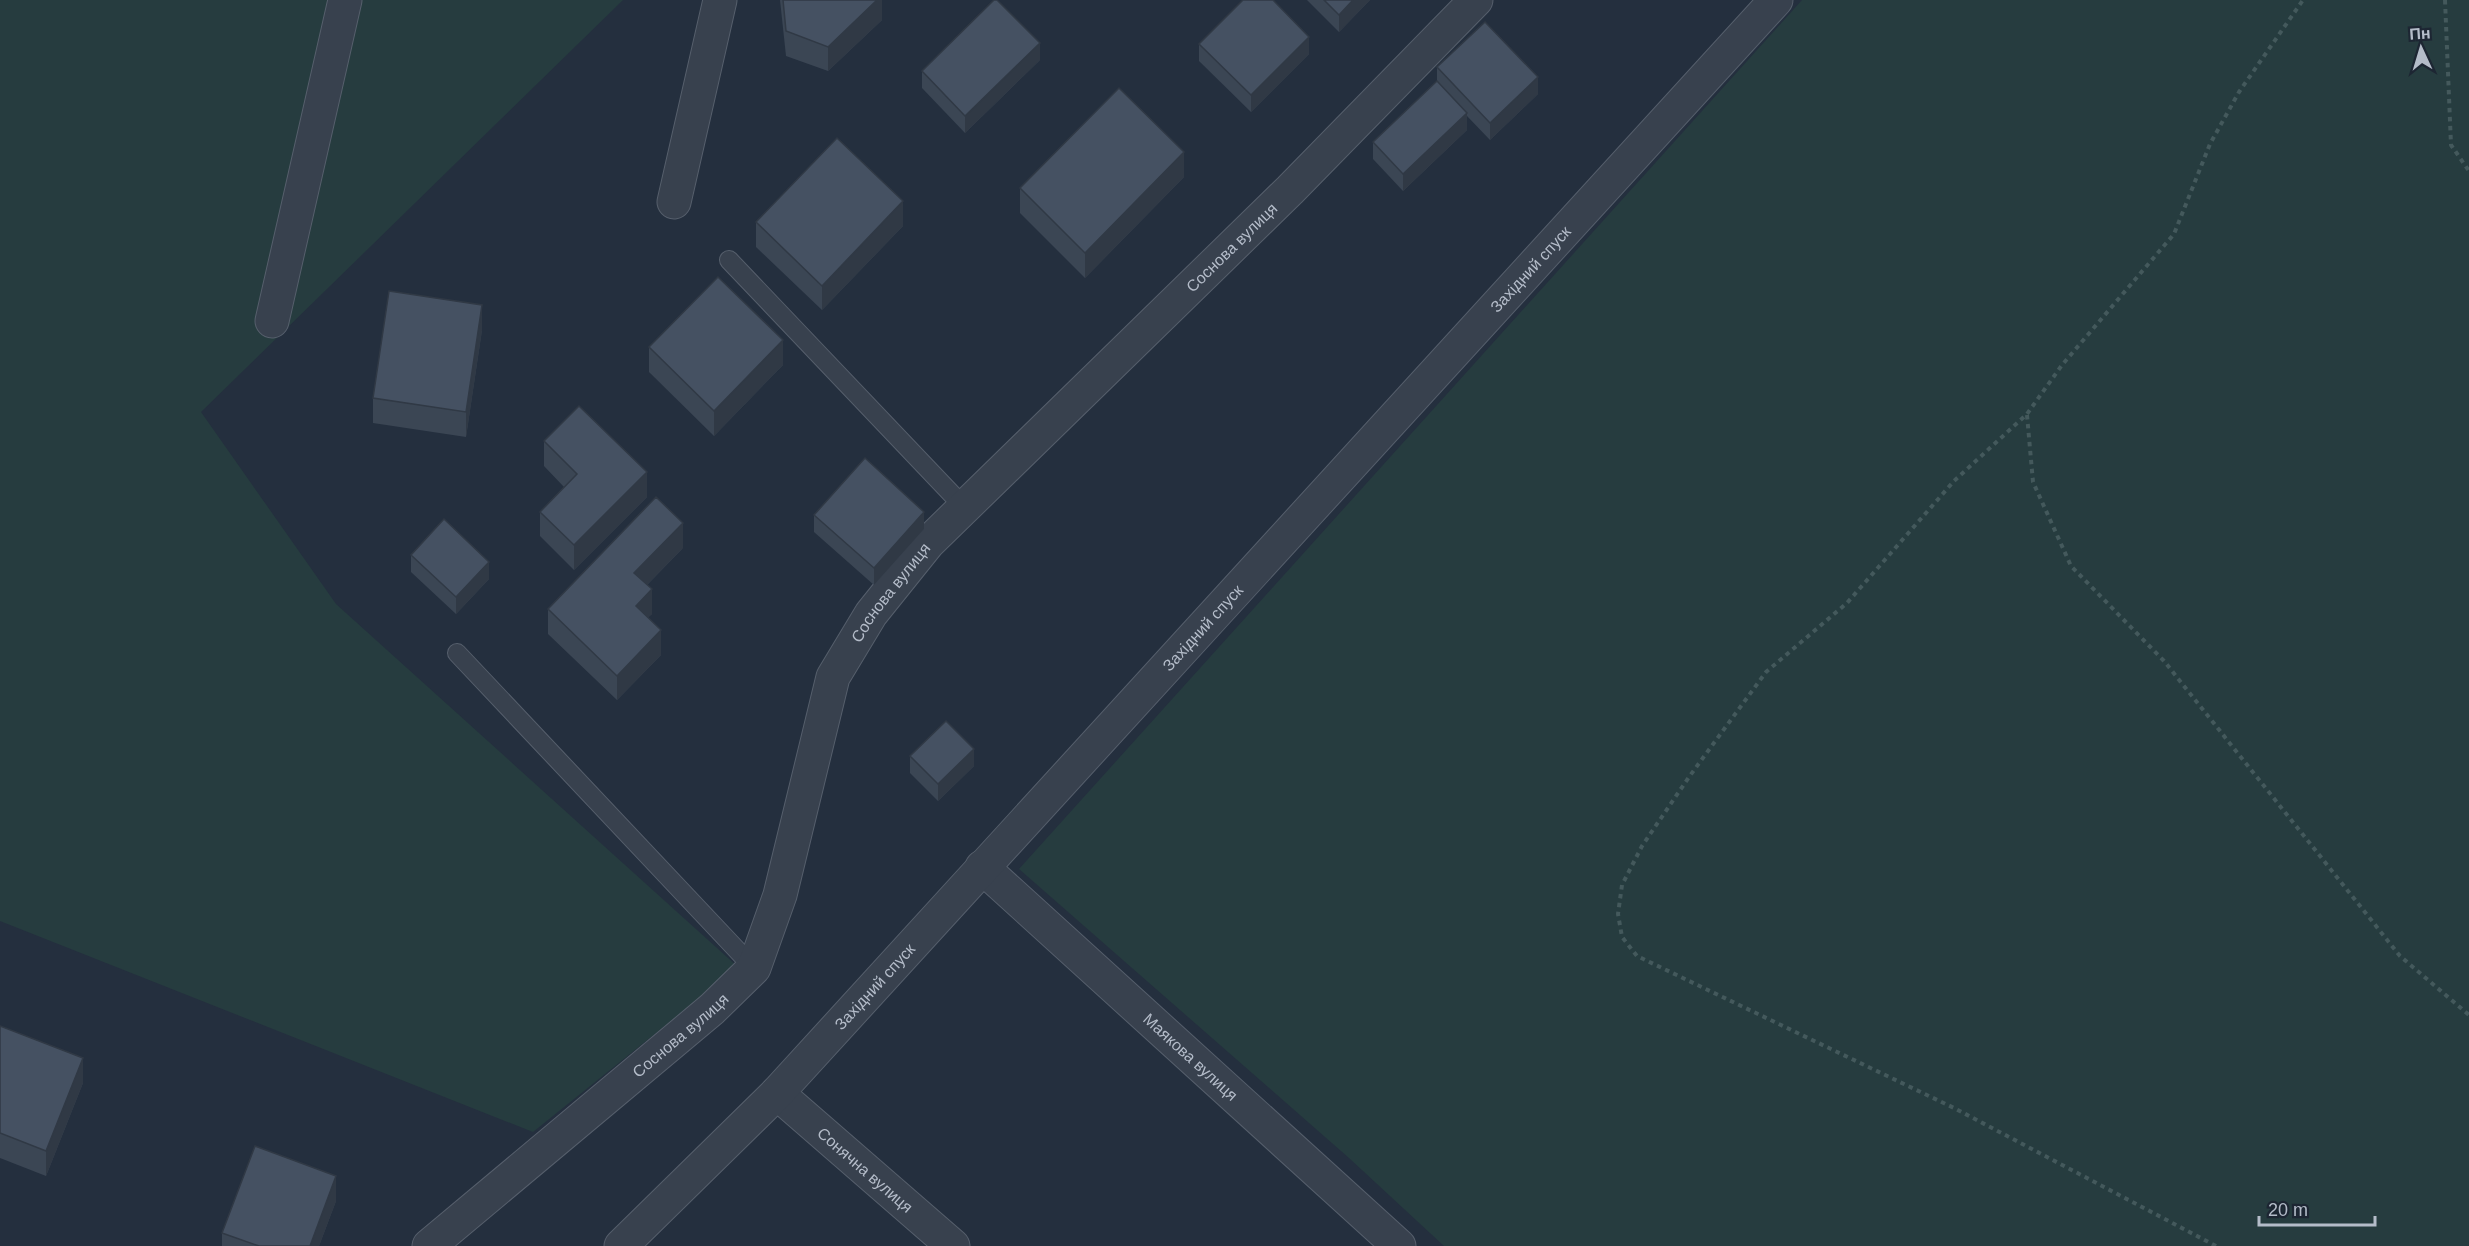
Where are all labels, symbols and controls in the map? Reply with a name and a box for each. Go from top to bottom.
north arrow [2391,18,2451,78]
text: Пн [2409,24,2431,43]
street label: Соснова вулиця [1183,200,1281,295]
street label: Західний спуск [1487,222,1575,316]
street label: Соснова вулиця [848,540,934,645]
street label: Західний спуск [1159,581,1247,674]
street label: Західний спуск [831,940,919,1033]
street label: Соснова вулиця [629,990,732,1081]
street label: Маякова вулиця [1140,1010,1241,1104]
street label: Сонячна вулиця [814,1124,916,1216]
scale bar [2259,1189,2374,1227]
text: 20 m [2268,1200,2308,1220]

